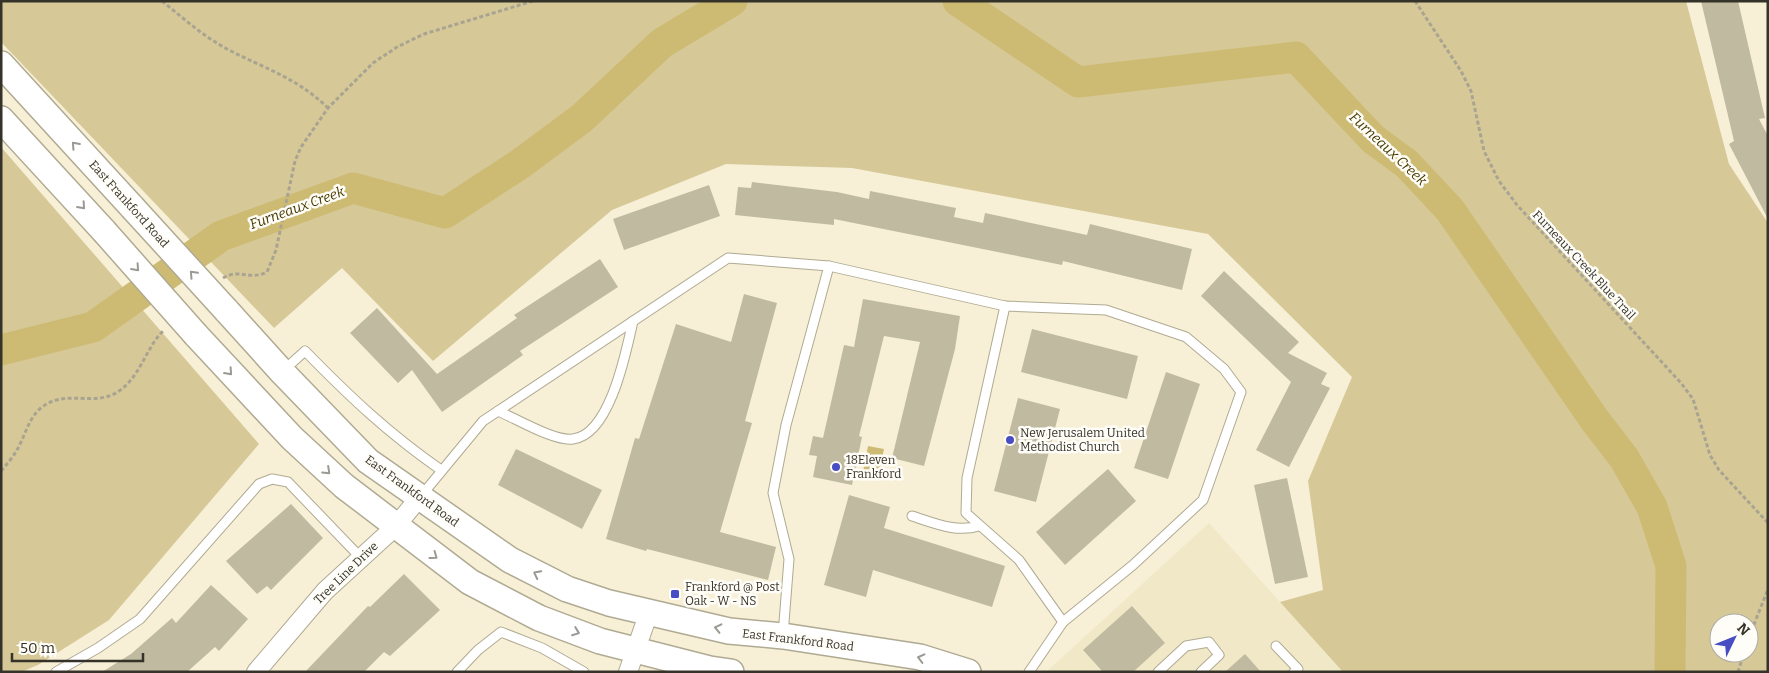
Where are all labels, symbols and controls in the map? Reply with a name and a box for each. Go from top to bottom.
water label: Furneaux Creek [1346,109,1430,189]
one-way arrow [72,141,81,150]
street label: East Frankford Road [86,158,172,250]
water label: Furneaux Creek [247,183,347,233]
one-way arrow [76,201,85,210]
street label: Furneaux Creek Blue Trail [1530,208,1639,323]
one-way arrow [130,262,139,271]
one-way arrow [190,270,199,279]
one-way arrow [223,366,232,375]
place label: New Jerusalem United Methodist Church [1020,426,1145,454]
marker: New Jerusalem United Methodist Church [1004,434,1016,446]
street label: East Frankford Road [362,452,462,530]
place label: 18Eleven Frankford [846,453,901,481]
marker: 18Eleven Frankford [830,461,842,473]
one-way arrow [322,465,331,474]
street label: Tree Line Drive [311,539,381,607]
one-way arrow [428,550,437,558]
one-way arrow [534,570,543,580]
place label: Frankford @ Post Oak - W - NS [685,580,780,608]
marker: Frankford @ Post Oak - W - NS [669,588,681,600]
north arrow [1709,613,1759,663]
text: N [1733,620,1753,639]
one-way arrow [714,623,723,634]
one-way arrow [572,626,580,636]
street label: East Frankford Road [741,626,855,654]
scale bar [12,630,144,662]
text: 50 m [20,639,56,657]
one-way arrow [917,653,926,664]

